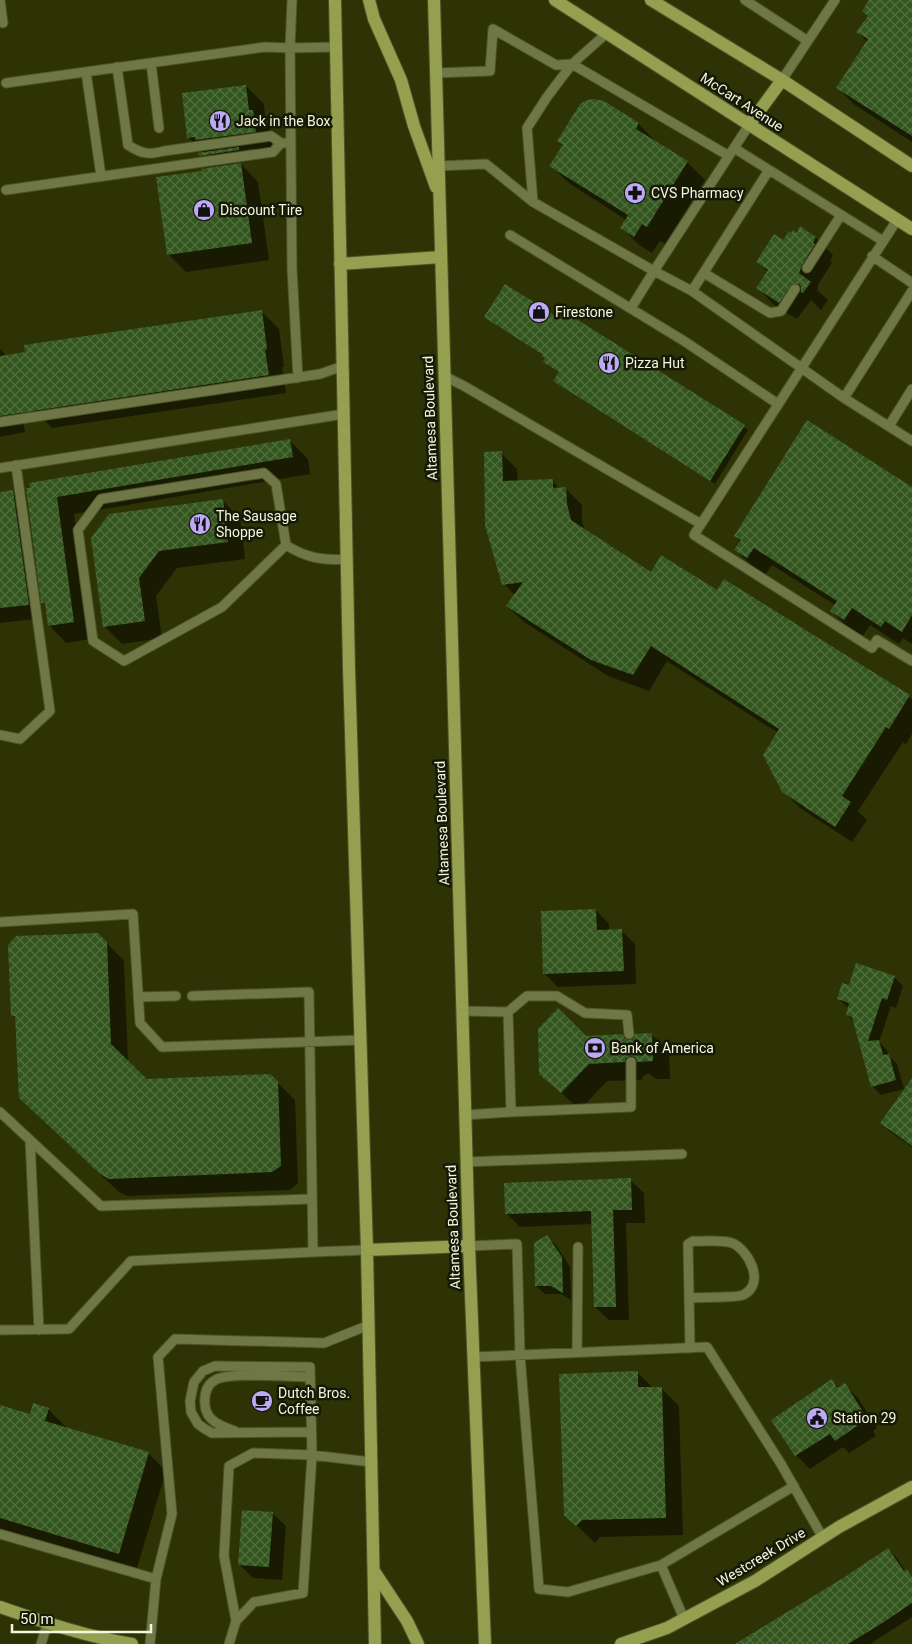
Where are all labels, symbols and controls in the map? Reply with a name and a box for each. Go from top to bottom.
street label: McCart Avenue [698,69,786,135]
restaurant icon: Jack in the Box [208,109,232,133]
place label: Jack in the Box [236,113,331,129]
pharmacy icon: CVS Pharmacy [623,181,647,205]
place label: CVS Pharmacy [651,185,744,201]
shop icon: Discount Tire [192,198,216,222]
place label: Discount Tire [220,202,302,218]
shop icon: Firestone [527,300,551,324]
place label: Firestone [555,304,613,320]
restaurant icon: Pizza Hut [597,351,621,375]
street label: Altamesa Boulevard [420,355,440,481]
place label: Pizza Hut [625,355,685,371]
place label: The Sausage Shoppe [216,508,297,540]
restaurant icon: The Sausage Shoppe [188,512,212,536]
street label: Altamesa Boulevard [432,760,452,886]
bank icon: Bank of America [583,1036,607,1060]
place label: Bank of America [611,1040,714,1056]
street label: Altamesa Boulevard [443,1164,463,1290]
place label: Dutch Bros. Coffee [278,1385,350,1417]
cafe icon: Dutch Bros. Coffee [250,1389,274,1413]
public building icon: Station 29 [805,1406,829,1430]
place label: Station 29 [833,1410,896,1426]
street label: Westcreek Drive [714,1524,808,1590]
scale bar [12,1602,151,1634]
text: 50 m [20,1610,54,1628]

